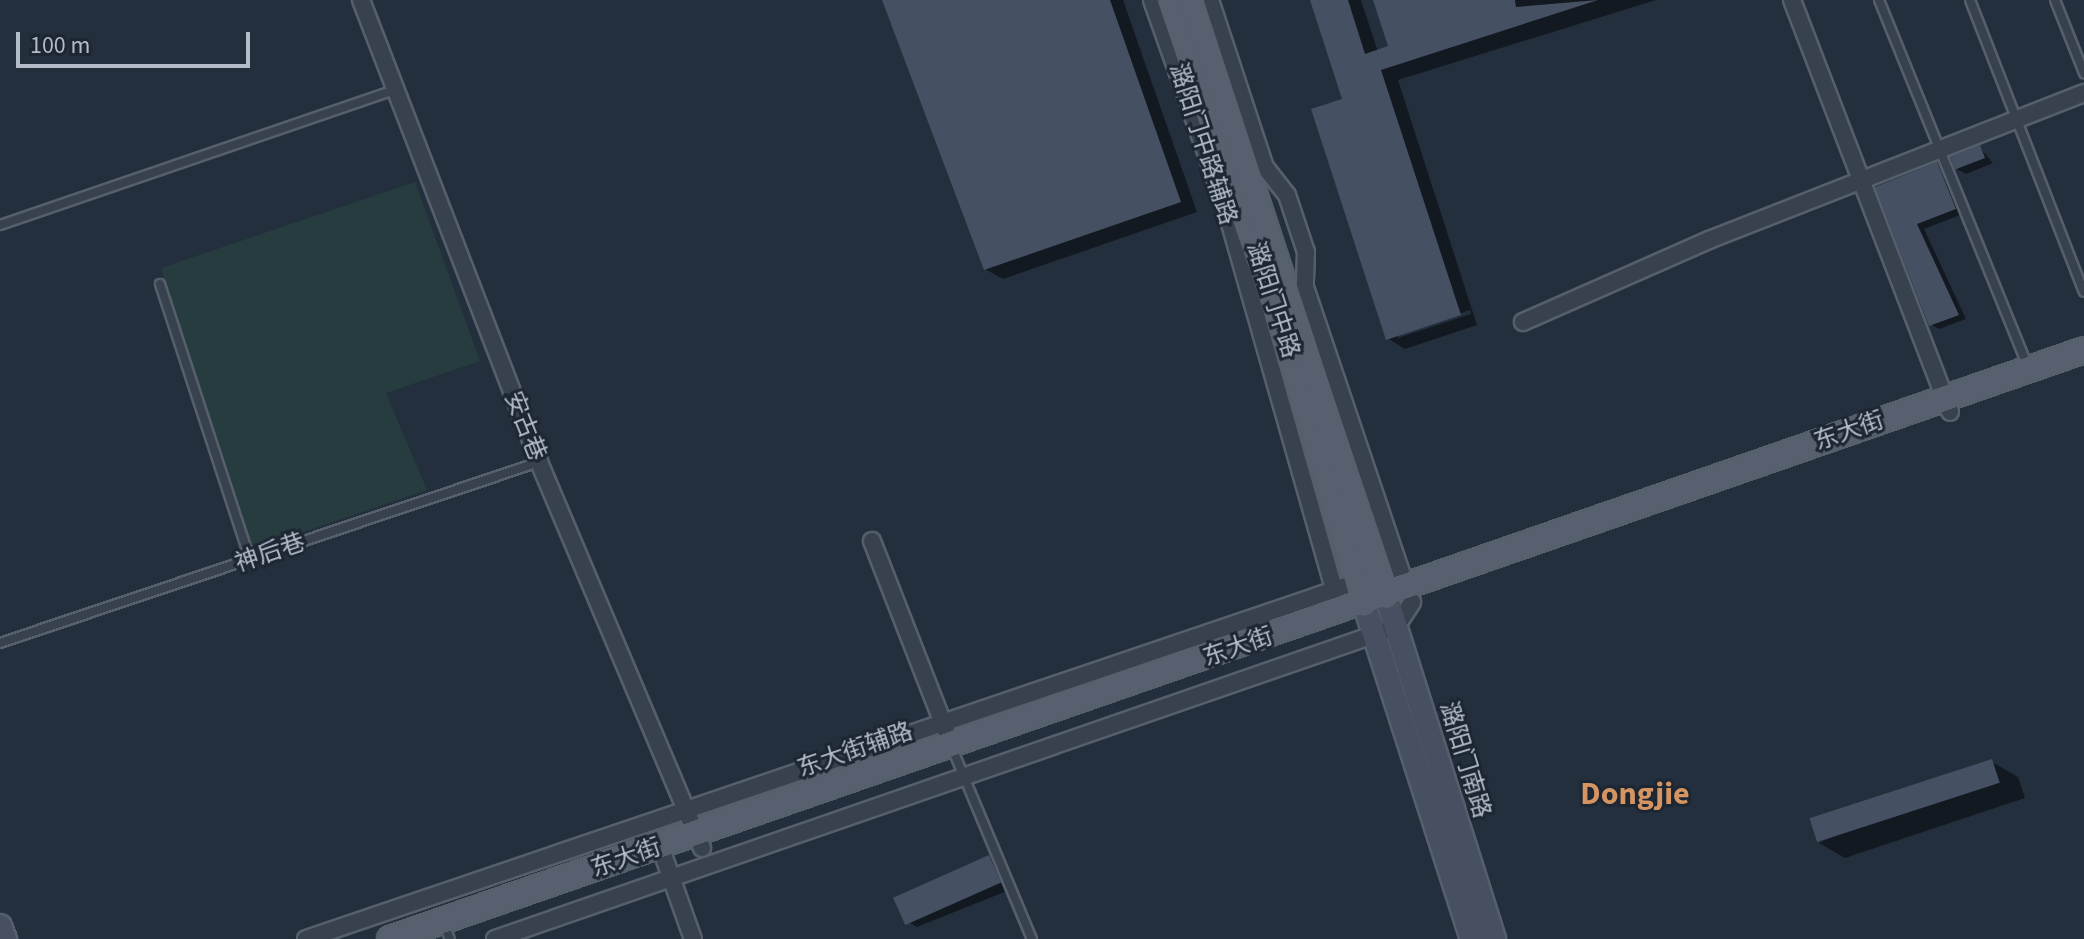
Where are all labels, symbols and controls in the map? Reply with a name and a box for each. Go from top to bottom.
scale bar [20,16,254,66]
text: 100 m [30,28,90,63]
street label: 潞阳门中路辅路 [1163,60,1243,228]
street label: 潞阳门中路 [1241,238,1305,362]
street label: 安古巷 [498,387,552,465]
street label: 东大街 [1810,406,1888,456]
street label: 神后巷 [231,528,309,578]
street label: 东大街 [1199,622,1277,672]
street label: 潞阳门南路 [1434,698,1496,822]
street label: 东大街辅路 [794,717,916,783]
district label: Dongjie [1580,775,1690,813]
street label: 东大街 [587,833,665,883]

